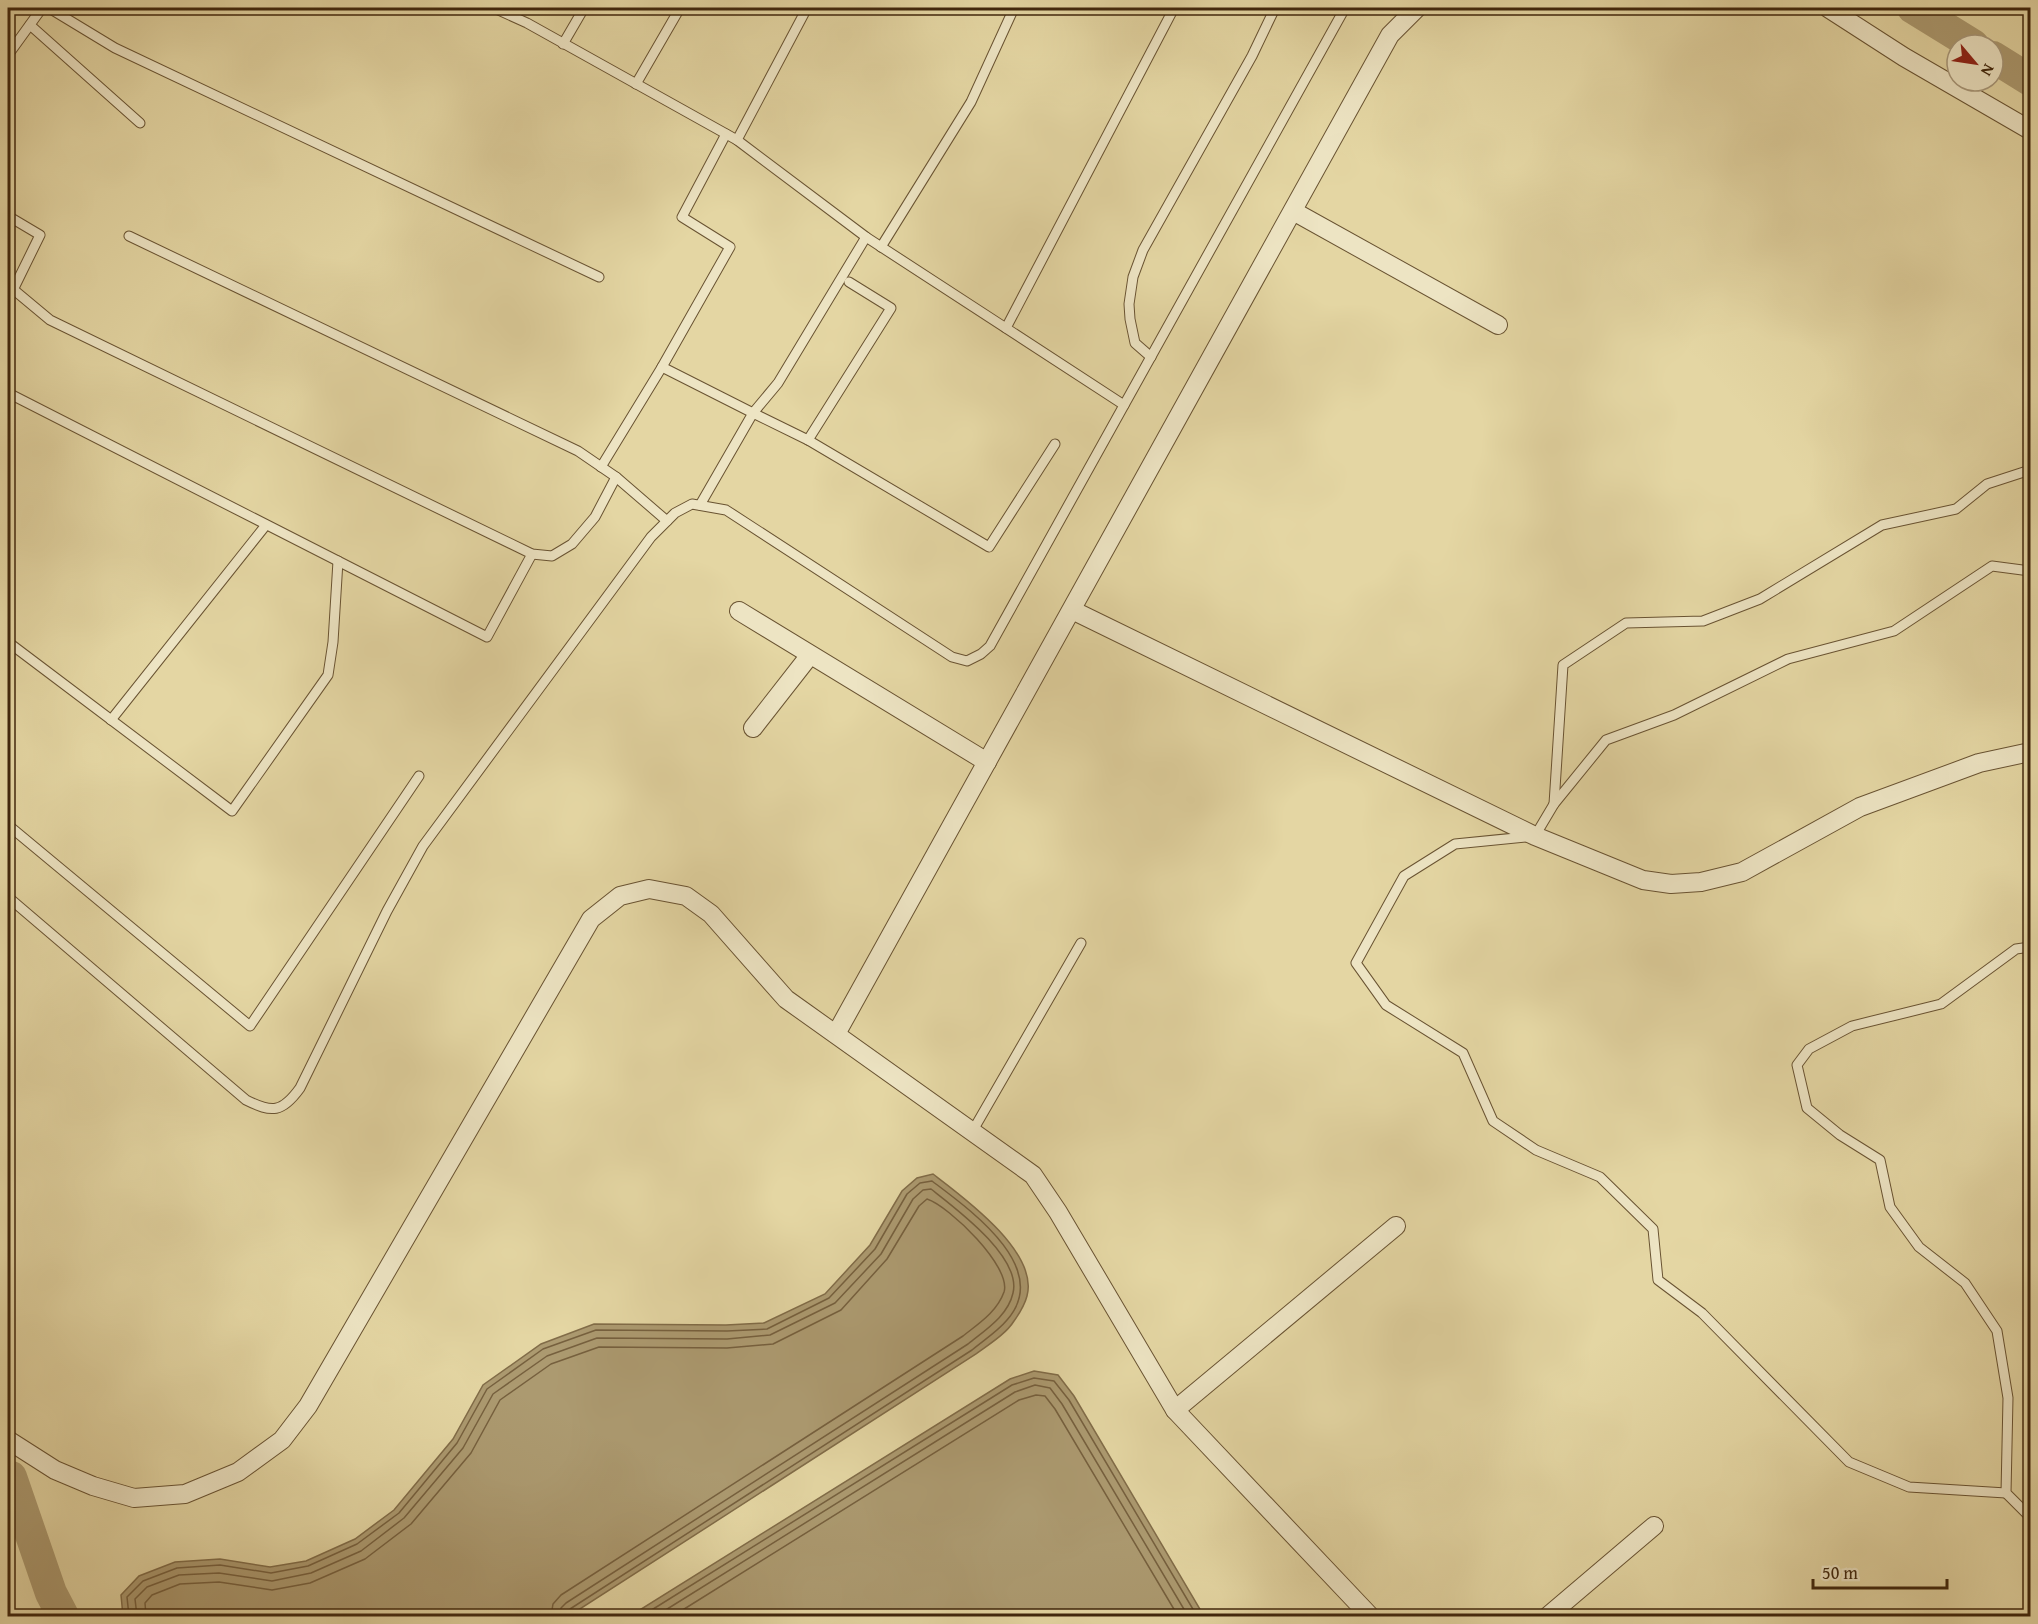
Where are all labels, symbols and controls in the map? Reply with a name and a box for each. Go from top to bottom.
north arrow [1945,33,2005,93]
text: N [1975,60,2001,81]
scale bar [1813,1552,1946,1590]
text: 50 m [1822,1559,1858,1586]

